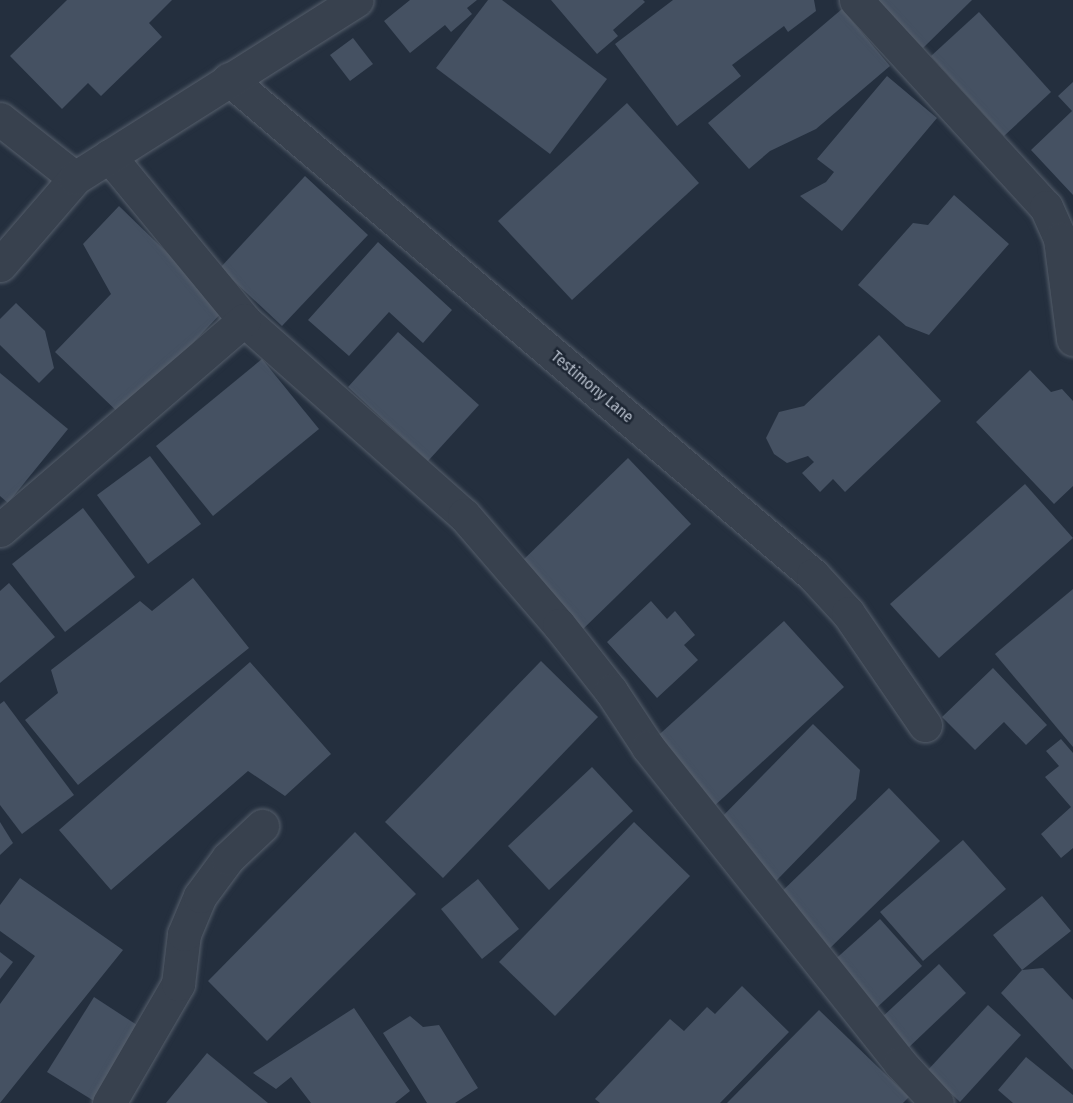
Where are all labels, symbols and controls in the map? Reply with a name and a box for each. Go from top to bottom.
street label: Testimony Lane [547,347,637,427]

